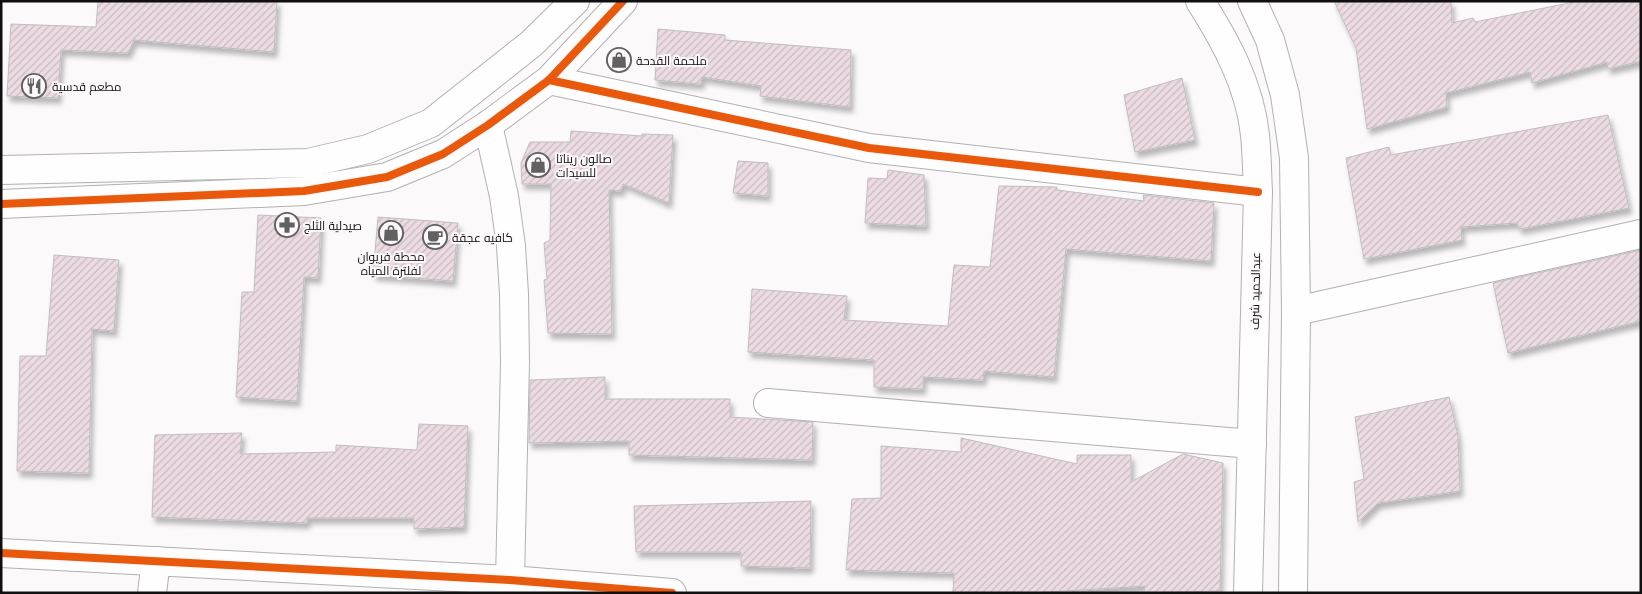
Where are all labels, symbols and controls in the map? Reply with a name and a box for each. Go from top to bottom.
shop icon: ملحمة القدحة [606,47,632,73]
place label: ملحمة القدحة [636,52,707,69]
restaurant icon: مطعم قدسية [21,73,47,99]
place label: مطعم قدسية [52,78,121,95]
place label: صالون ريناتا للسيدات [556,150,612,181]
shop icon: صالون ريناتا للسيدات [525,152,551,178]
pharmacy icon: صيدلية الثلج [274,212,300,238]
place label: صيدلية الثلج [304,217,362,234]
shop icon: محطة فريوان لفلترة المياه [378,220,404,246]
cafe icon: كافيه عجقة [422,224,448,250]
place label: كافيه عجقة [452,229,513,246]
place label: محطة فريوان لفلترة المياه [357,248,425,279]
street label: عبدالحميد شرف [1246,252,1264,330]

